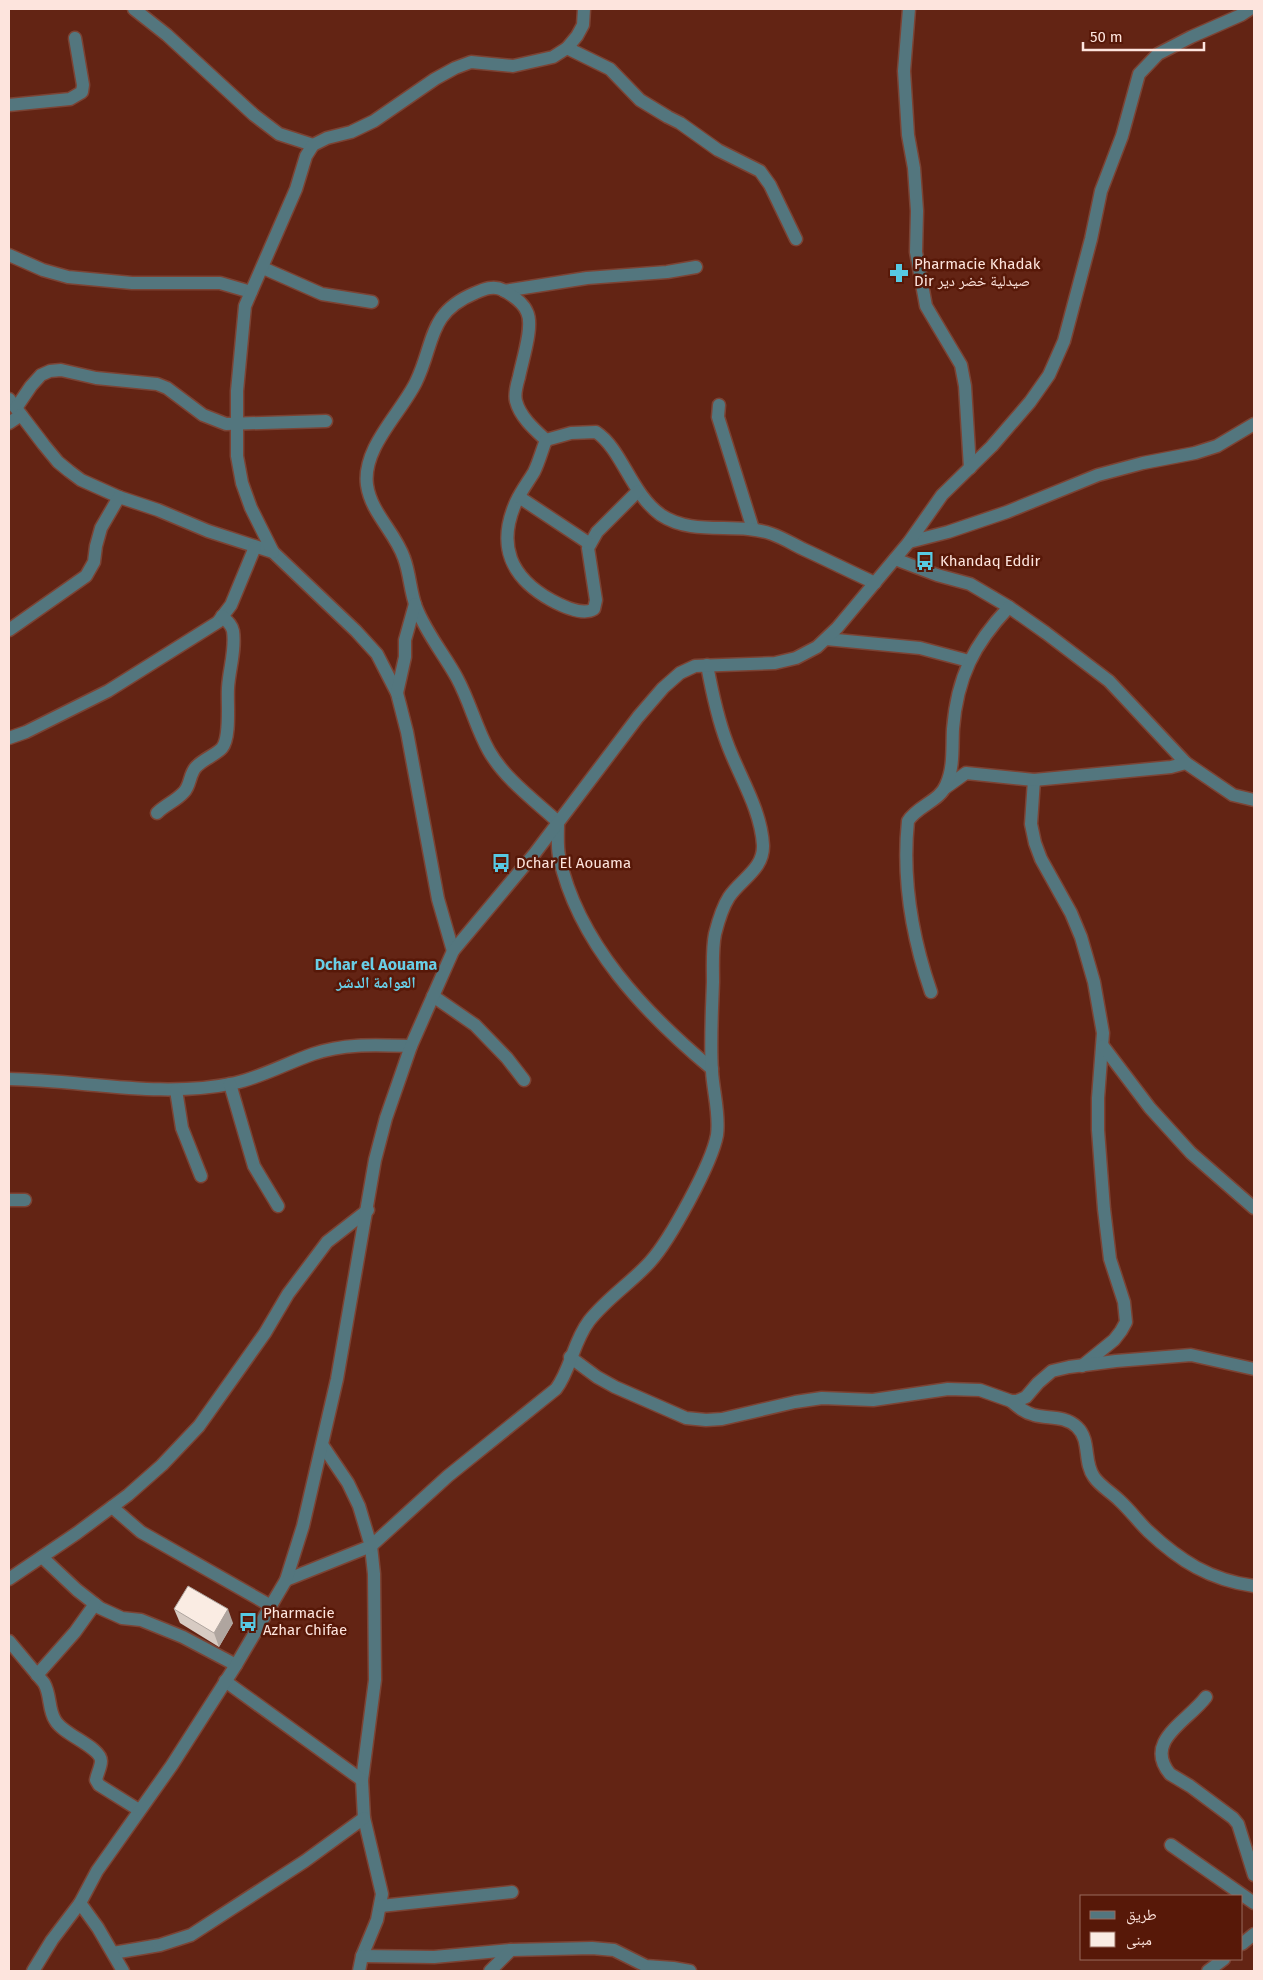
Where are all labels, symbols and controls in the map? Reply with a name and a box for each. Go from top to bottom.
scale bar [1083,20,1204,52]
text: 50 m [1090,28,1123,46]
place label: Pharmacie Khadak Dir صيدلية خضر دير [914,255,1041,290]
pharmacy icon: Pharmacie Khadak Dir صيدلية خضر دير [888,262,910,284]
bus stop icon: Khandaq Eddir [914,550,936,572]
place label: Khandaq Eddir [940,552,1041,570]
bus stop icon: Dchar El Aouama [490,852,512,874]
place label: Dchar El Aouama [516,854,631,872]
district label: Dchar el Aouama العوامة الدشر [315,955,438,992]
place label: Pharmacie Azhar Chifae [263,1604,347,1639]
bus stop icon: Pharmacie Azhar Chifae [237,1611,259,1633]
legend [1080,1895,1243,1960]
text: طريق [1126,1906,1157,1925]
text: مبنى [1126,1931,1152,1950]

